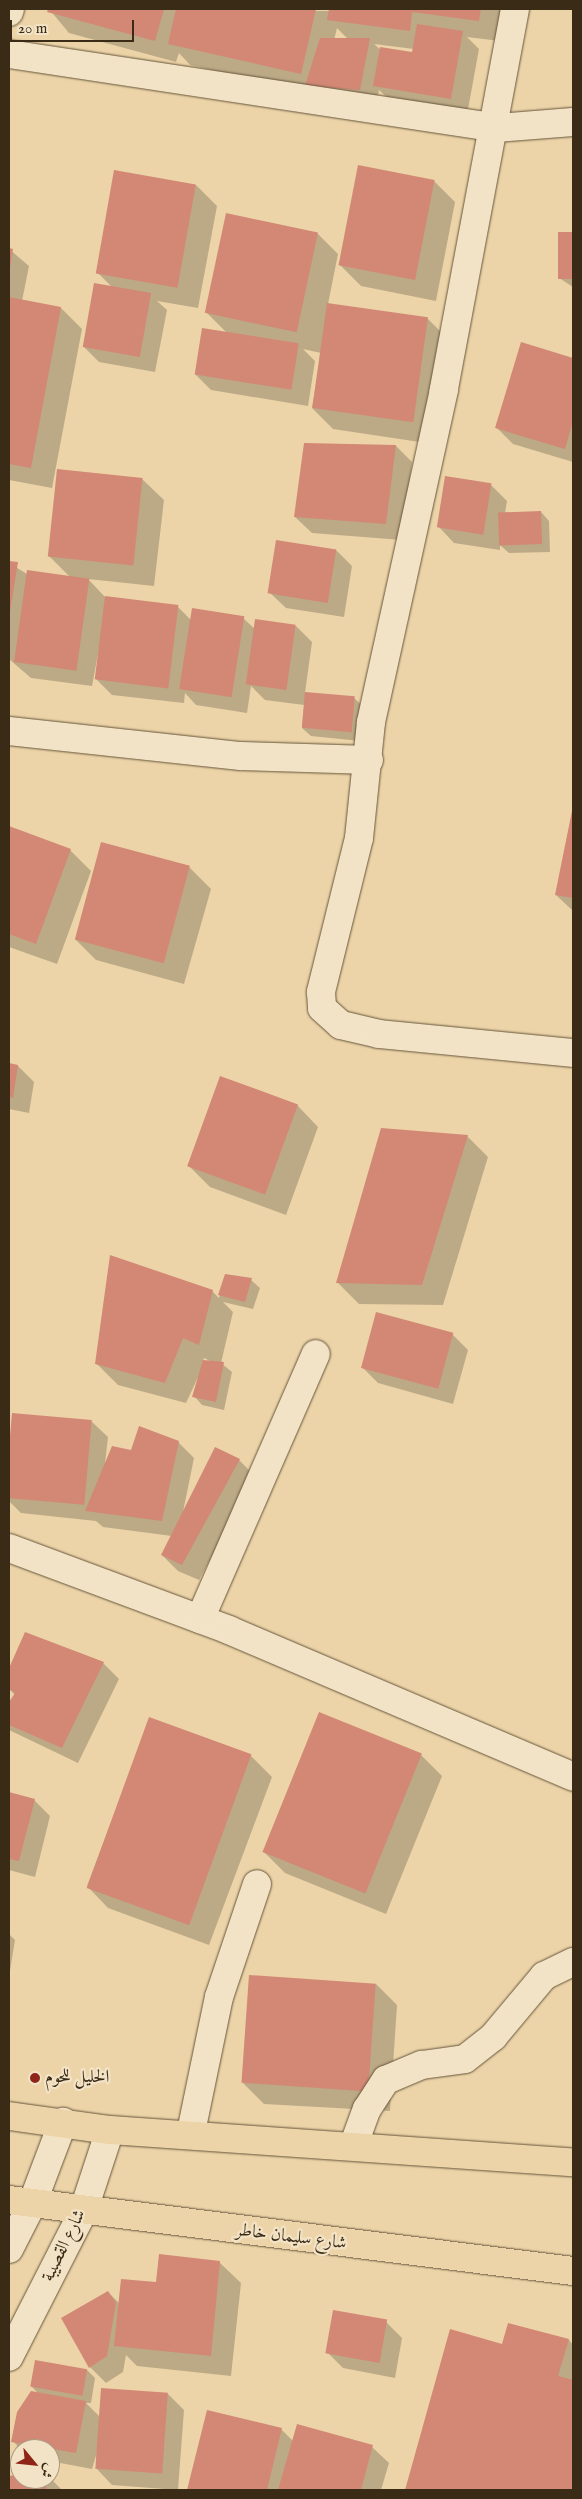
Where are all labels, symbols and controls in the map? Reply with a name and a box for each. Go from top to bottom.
scale bar [12,10,136,42]
text: 20 m [18,19,47,38]
place label: الخليل للحوم [45,2067,109,2089]
marker: الخليل للحوم [29,2072,41,2084]
street label: شارع القصيبة [38,2206,92,2286]
street label: شارع سليمان خاطر [234,2220,348,2256]
north arrow [10,2439,60,2489]
text: ش [36,2460,59,2481]

